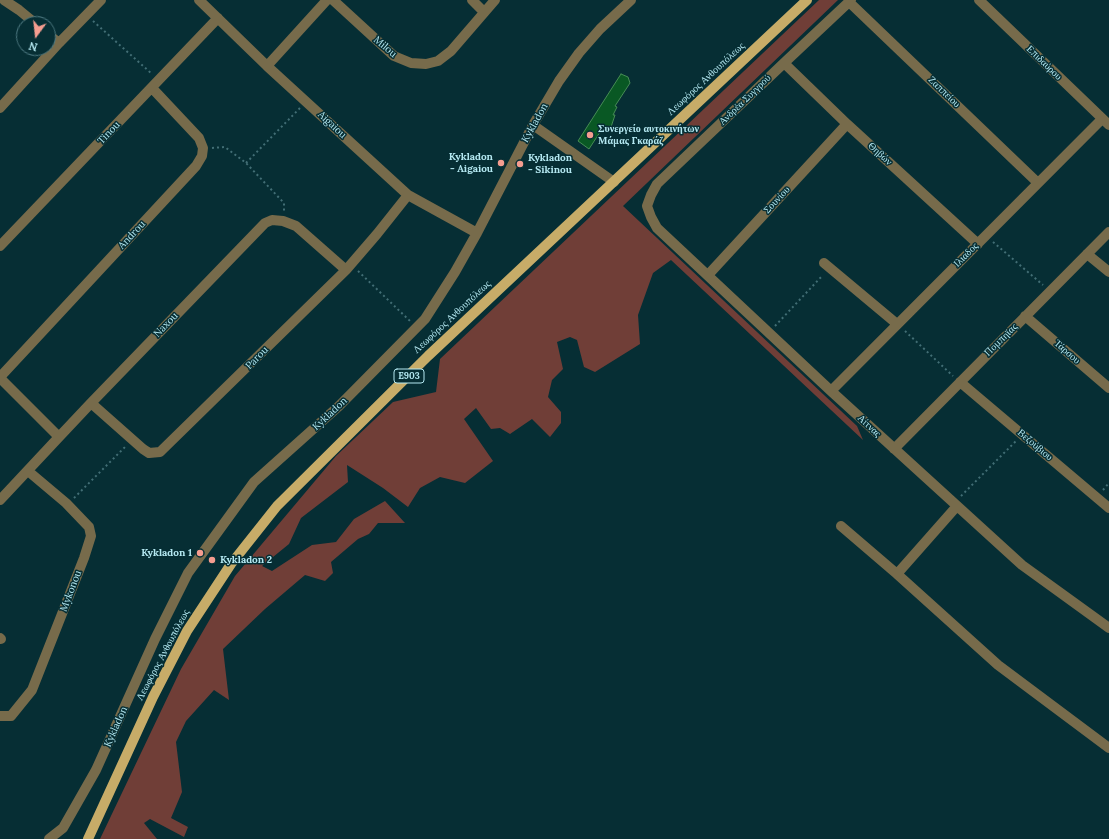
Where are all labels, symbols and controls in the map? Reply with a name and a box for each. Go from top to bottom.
north arrow [16,16,56,56]
street label: Milou [371,34,399,60]
text: N [27,39,39,54]
street label: Λεωφόρος Ανθουπόλεως [665,40,747,118]
street label: Επιδαύρου [1024,43,1064,83]
street label: Ανδρέα Συγγρού [717,72,773,128]
street label: Ζαππείου [926,74,962,110]
street label: Kykladon [519,101,551,145]
street label: Aigaiou [315,109,349,141]
street label: Tinou [95,119,123,147]
place label: Συνεργείο αυτοκινήτων Μάμας Γκαράζ [598,123,699,146]
marker: Συνεργείο αυτοκινήτων Μάμας Γκαράζ [585,130,595,140]
street label: Θηβών [865,140,895,168]
place label: Kykladon - Aigaiou [449,151,493,174]
place label: Kykladon - Sikinou [528,152,572,176]
marker: Kykladon - Aigaiou [496,158,506,168]
marker: Kykladon - Sikinou [515,159,525,169]
street label: Σουνίου [761,184,793,216]
street label: Androu [116,218,148,252]
street label: Ιλιαδος [951,240,981,270]
street label: Λεωφόρος Ανθουπόλεως [411,278,493,356]
street label: Naxou [151,310,181,340]
street label: Πομπηϊας [982,321,1020,359]
street label: Τάρσου [1051,337,1083,367]
street label: Parou [243,344,271,372]
road number: E903 [394,369,424,383]
street label: Kykladon [310,395,350,433]
street label: Αίτνας [855,412,883,440]
street label: Βεζούβιου [1015,427,1055,463]
place label: Kykladon 1 [141,547,192,559]
marker: Kykladon 1 [195,548,205,558]
place label: Kykladon 2 [220,554,272,566]
marker: Kykladon 2 [207,555,217,565]
street label: Mykonou [58,569,84,613]
street label: Λεωφόρος Ανθουπόλεως [134,607,192,703]
street label: Kykladon [102,705,130,749]

